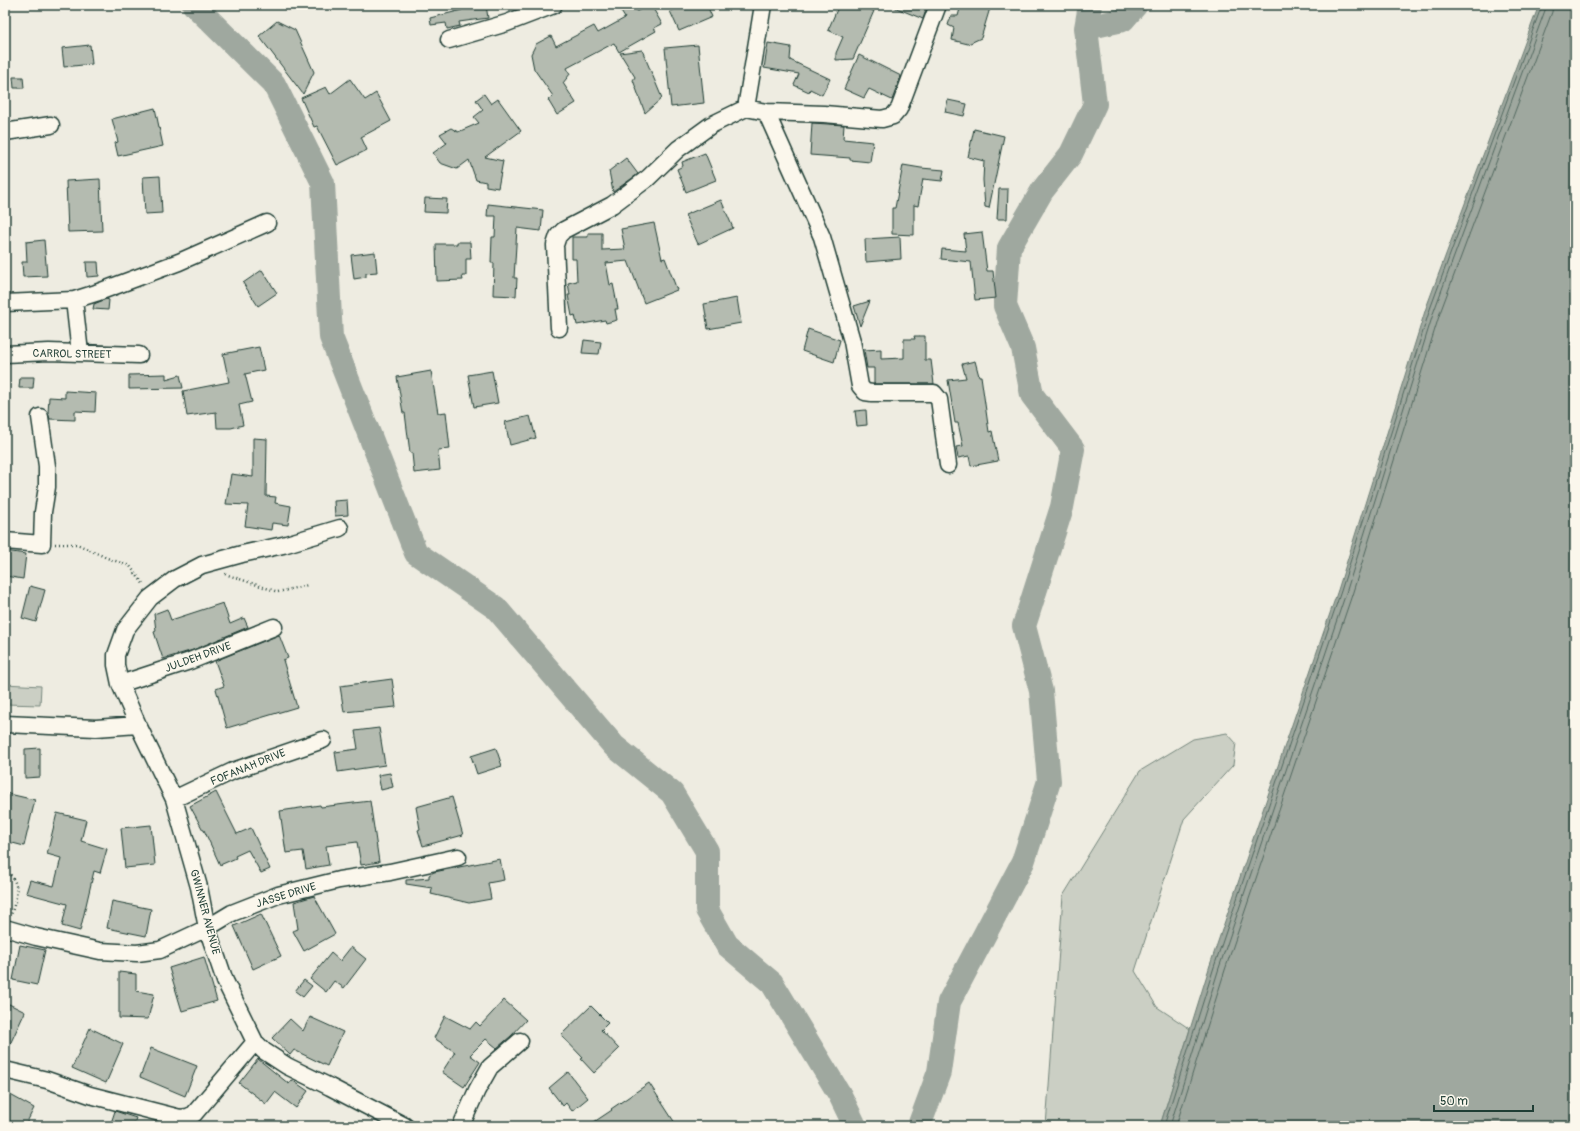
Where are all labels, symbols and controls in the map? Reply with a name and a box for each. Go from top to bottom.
street label: CARROL STREET [33,347,111,361]
street label: JULDEH DRIVE [163,639,233,675]
street label: FOFANAH DRIVE [208,746,288,788]
street label: GWINNER AVENUE [187,868,223,956]
street label: JASSE DRIVE [254,880,318,910]
scale bar [1434,1087,1533,1113]
text: 50 m [1440,1094,1468,1109]

